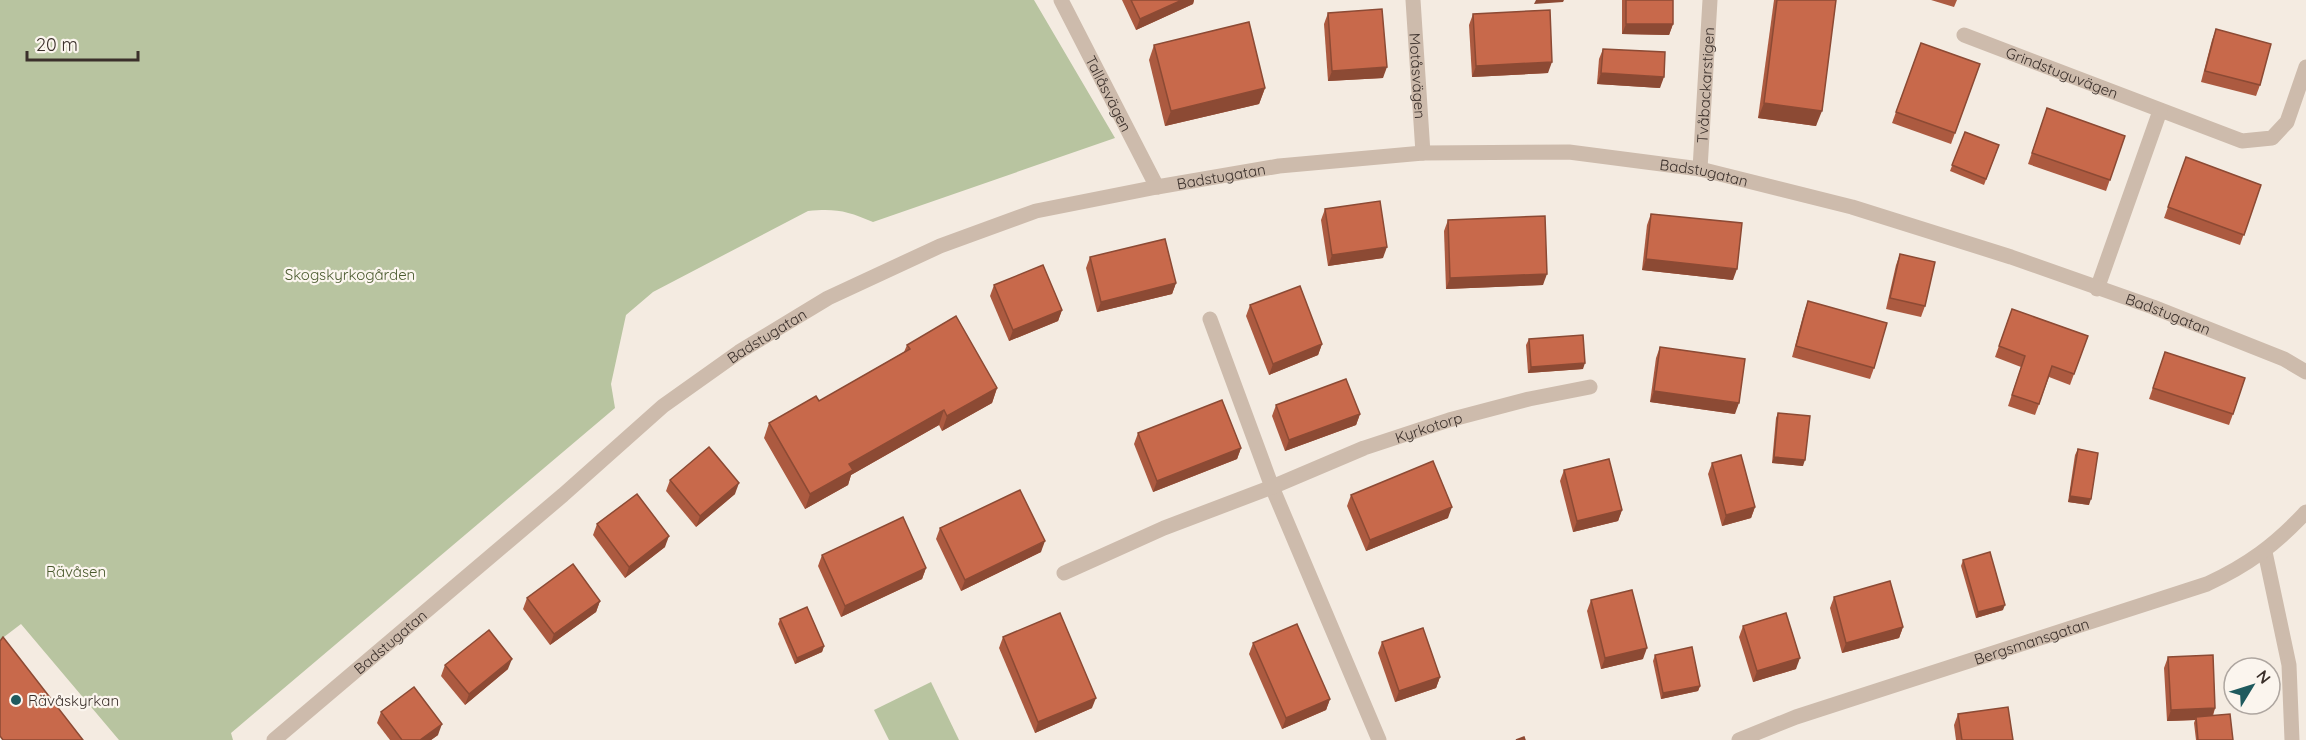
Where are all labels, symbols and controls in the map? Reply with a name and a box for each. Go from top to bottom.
scale bar [27,24,138,62]
street label: Tvåbackarstigen [1692,27,1718,144]
street label: Motåsvägen [1406,32,1430,119]
text: 20 m [36,33,78,56]
street label: Grindstuguvägen [2003,42,2121,102]
street label: Tallåsvägen [1082,52,1136,135]
street label: Badstugatan [1659,154,1750,190]
street label: Badstugatan [1175,159,1267,193]
park label: Skogskyrkogården [285,265,415,284]
street label: Badstugatan [2123,289,2214,338]
street label: Badstugatan [723,304,810,367]
street label: Kyrkotorp [1392,407,1464,447]
park label: Rävåsen [46,562,106,581]
street label: Badstugatan [350,605,430,678]
street label: Bergsmansgatan [1972,613,2091,668]
north arrow [2222,656,2282,716]
text: N [2252,666,2275,688]
place label: Rävåskyrkan [28,691,119,710]
marker: Rävåskyrkan [9,693,23,707]

